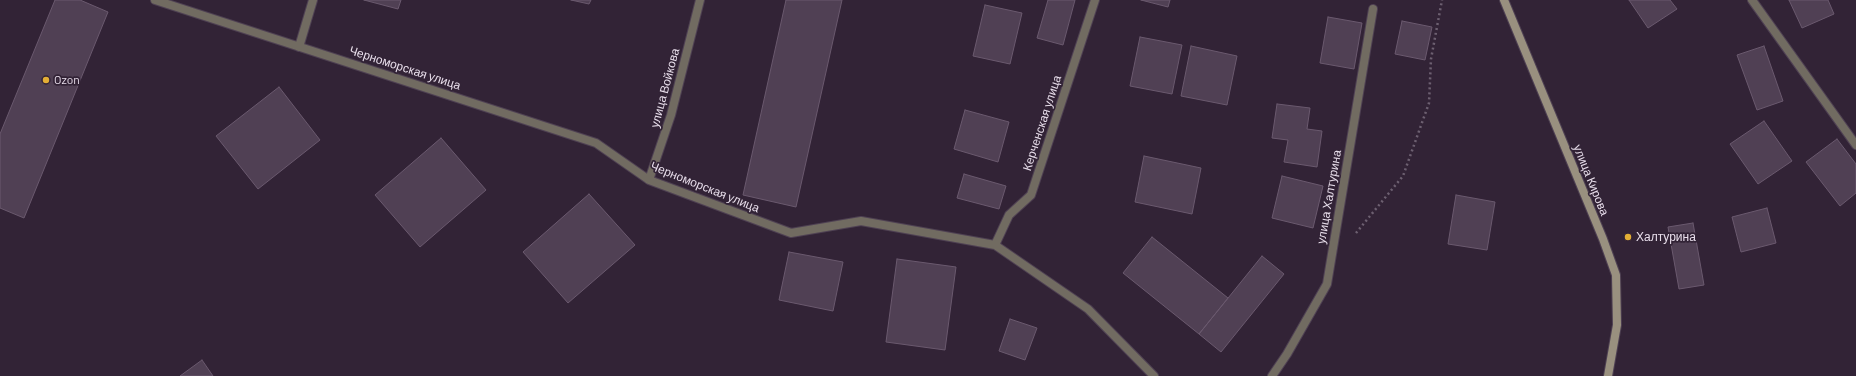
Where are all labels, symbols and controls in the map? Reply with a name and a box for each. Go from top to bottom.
street label: Черноморская улица [347,43,463,93]
street label: улица Войкова [647,47,683,129]
place label: Ozon [54,73,80,87]
street label: Керченская улица [1020,73,1064,173]
marker: Ozon [41,75,51,85]
street label: улица Кирова [1570,142,1612,218]
street label: улица Халтурина [1314,149,1344,245]
street label: Черноморская улица [648,159,762,215]
place label: Халтурина [1636,230,1696,244]
marker: Халтурина [1623,232,1633,242]

